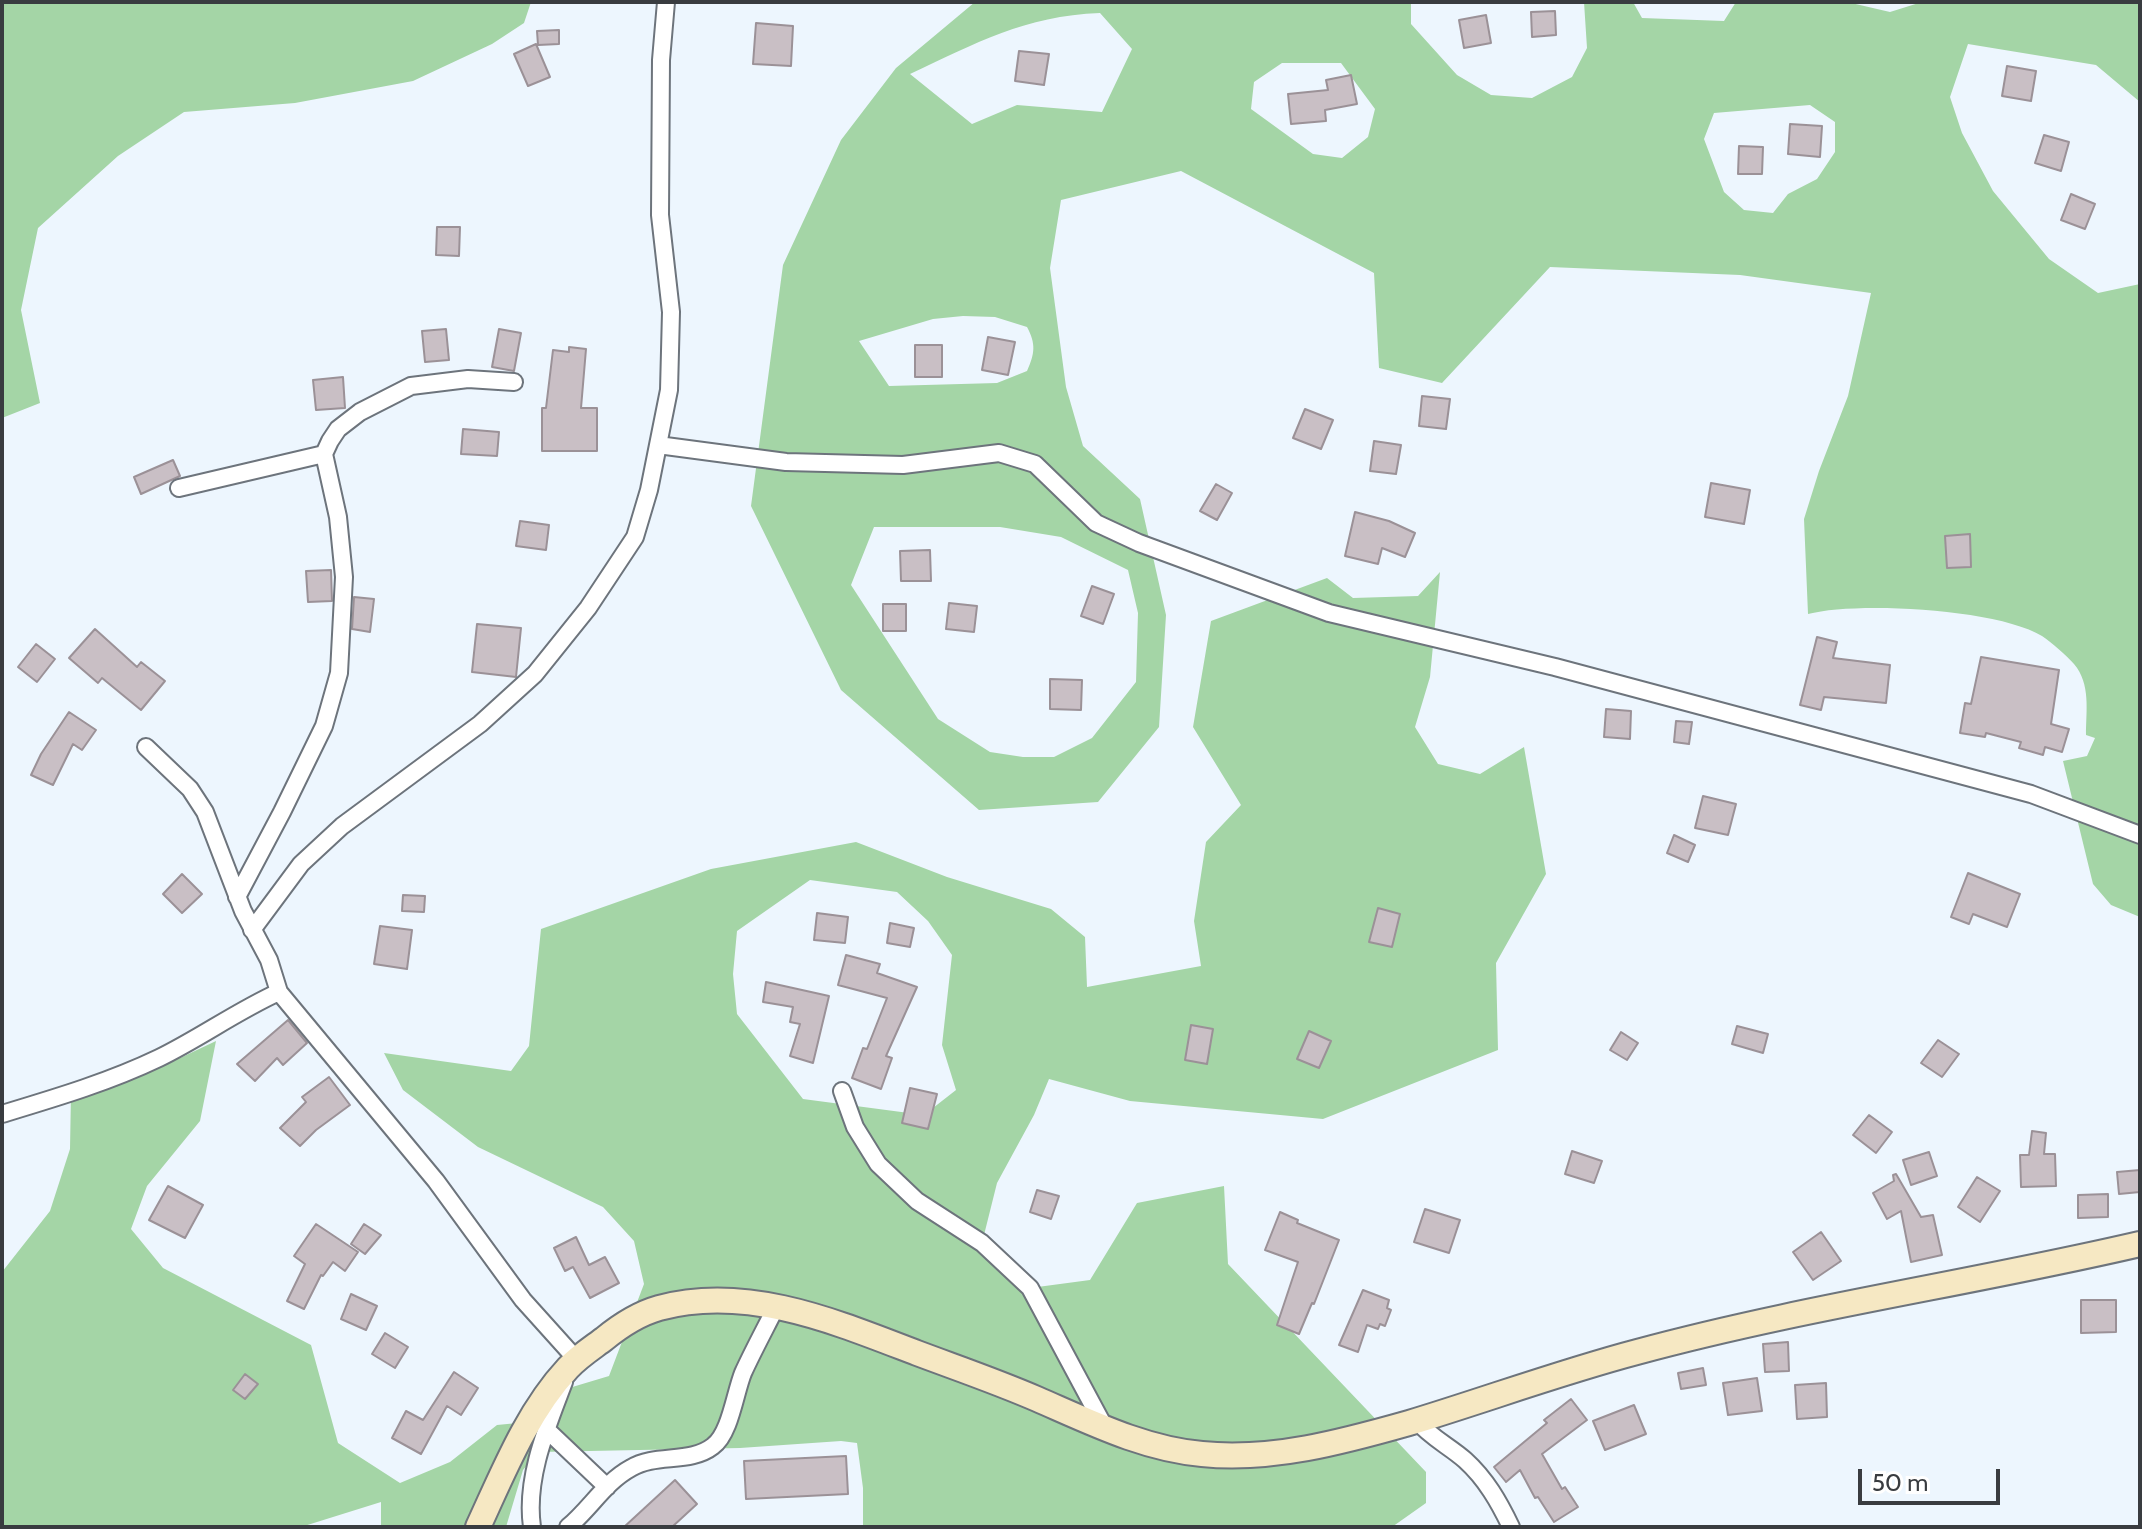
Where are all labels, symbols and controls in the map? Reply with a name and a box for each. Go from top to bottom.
scale bar [1862,1453,2004,1503]
text: 50 m [1872,1468,1928,1497]

